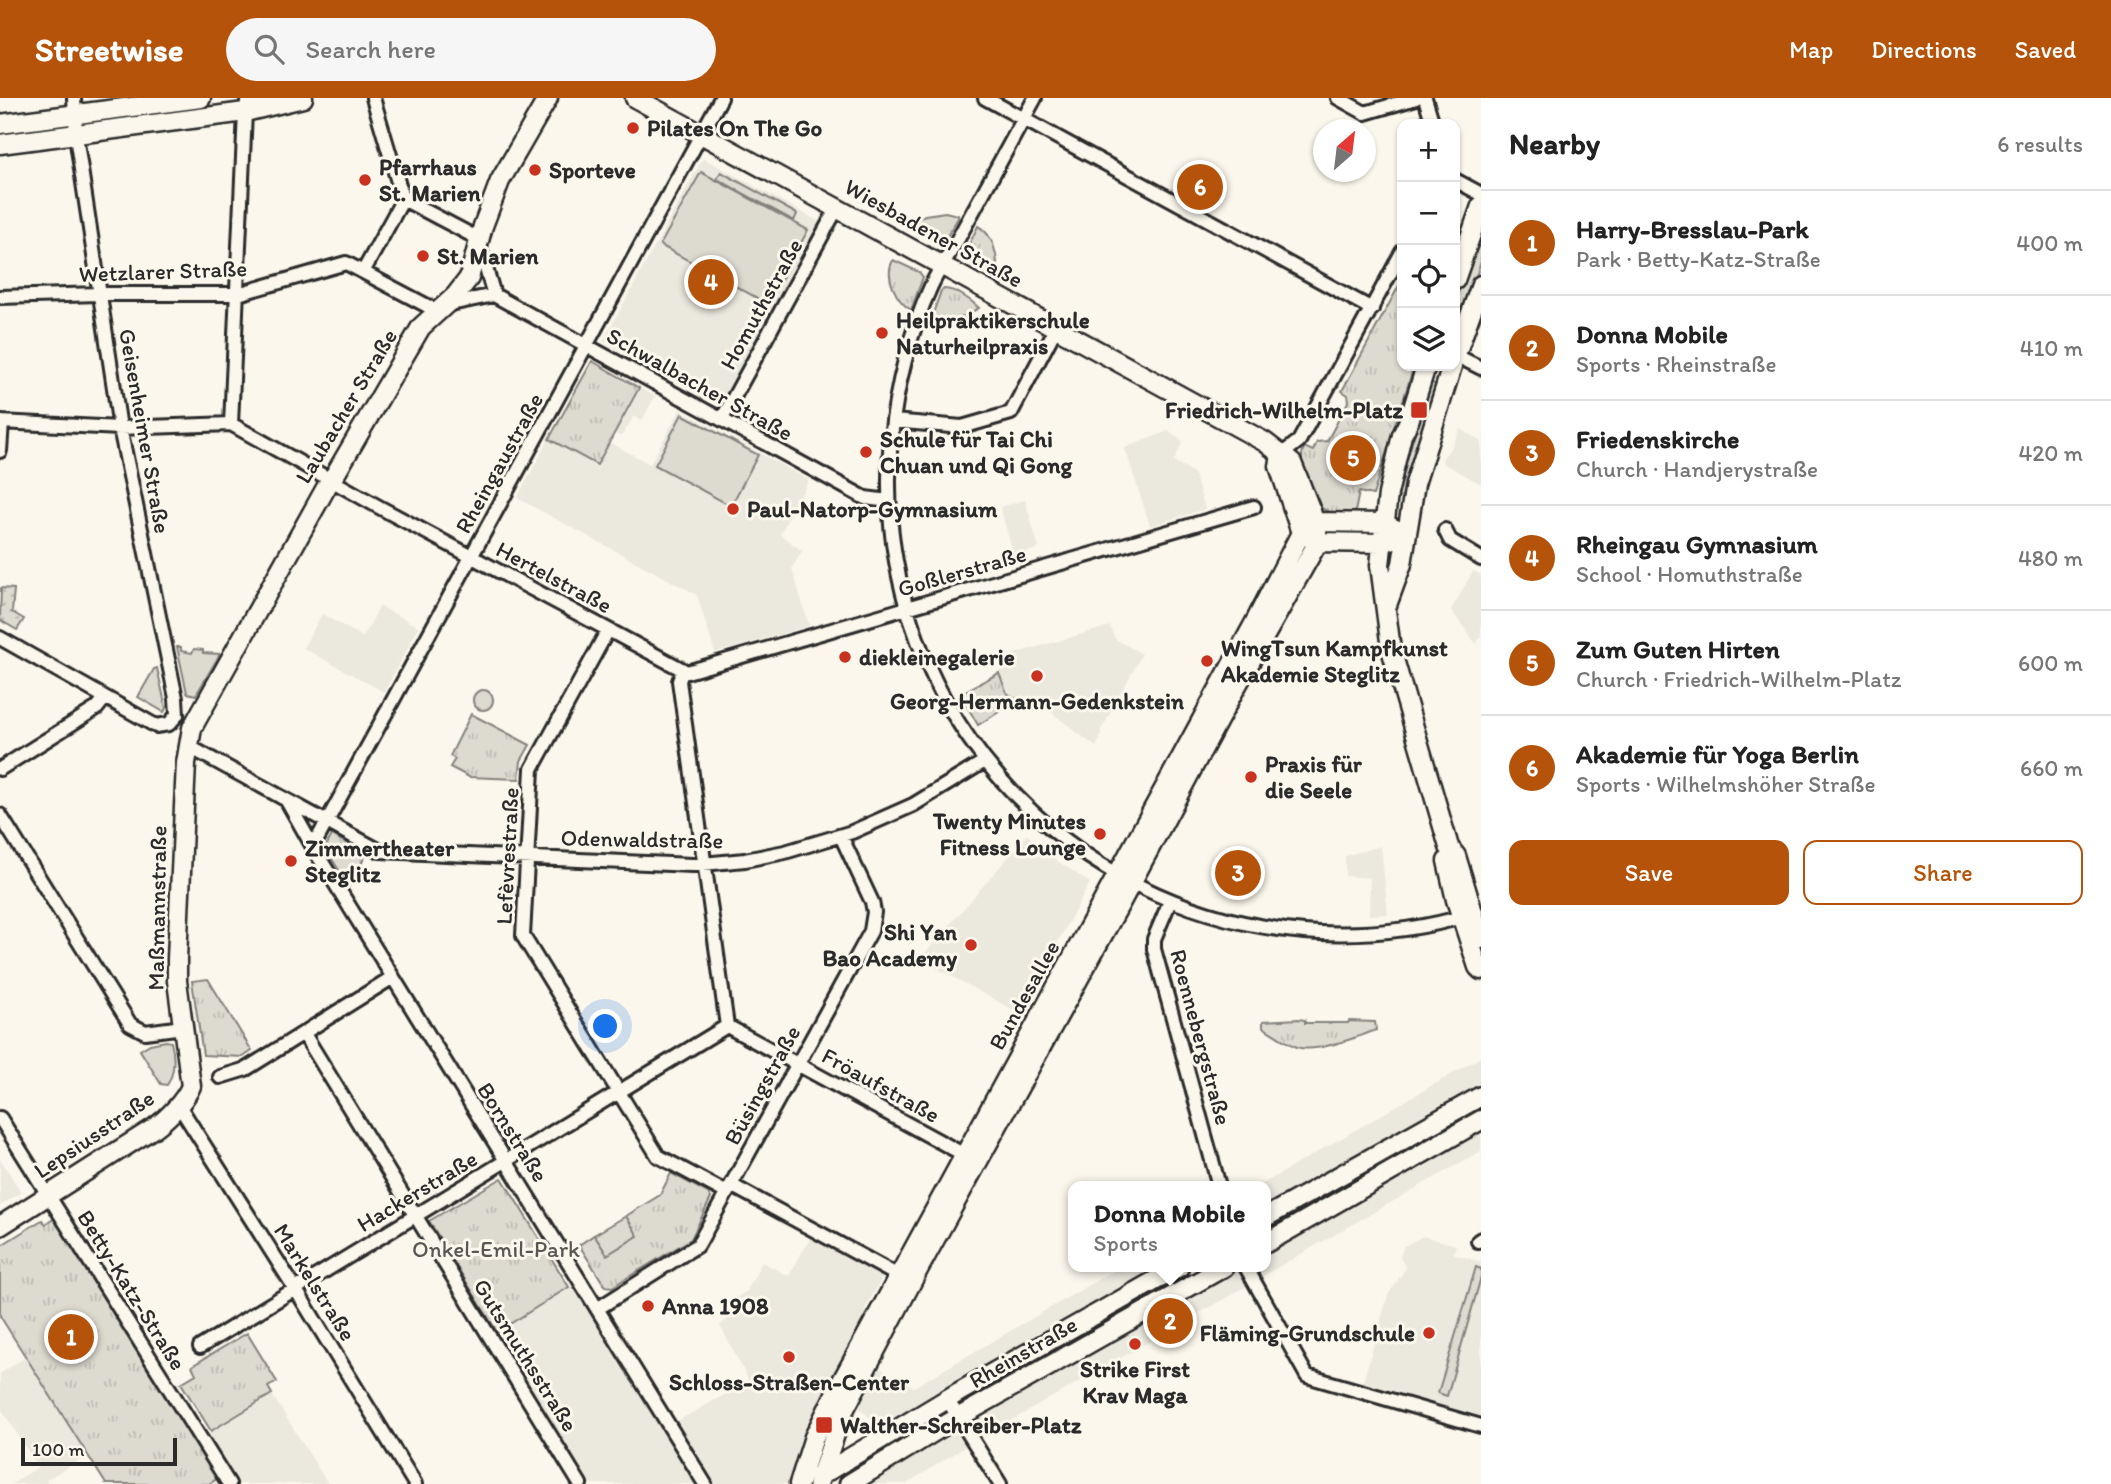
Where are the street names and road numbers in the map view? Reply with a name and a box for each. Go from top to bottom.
street label: Wiesbadener Straße [840,172,1028,294]
street label: Homuthstraße [714,234,808,374]
street label: Wetzlarer Straße [78,254,248,288]
street label: Schwalbacher Straße [602,321,798,447]
street label: Laubacher Straße [289,324,403,488]
street label: Geisenheimer Straße [113,326,177,536]
street label: Rheingaustraße [449,388,549,538]
street label: Hertelstraße [491,535,617,619]
street label: Goßlerstraße [894,539,1030,603]
street label: Lefèvrestraße [489,787,525,925]
street label: Odenwaldstraße [560,824,724,854]
street label: Maßmannstraße [142,825,172,991]
street label: Bundesallee [982,935,1066,1055]
street label: Roennebergstraße [1164,946,1238,1128]
street label: Büsingstraße [718,1020,806,1150]
street label: Fröaufstraße [817,1041,945,1129]
street label: Bornstraße [471,1077,555,1187]
street label: Lepsiusstraße [29,1084,159,1184]
street label: Hackerstraße [352,1144,482,1238]
street label: Betty-Katz-Straße [71,1205,193,1375]
street label: Markelstraße [268,1218,362,1346]
street label: Gutsmuthsstraße [468,1273,584,1437]
street label: Rheinstraße [964,1310,1082,1394]

